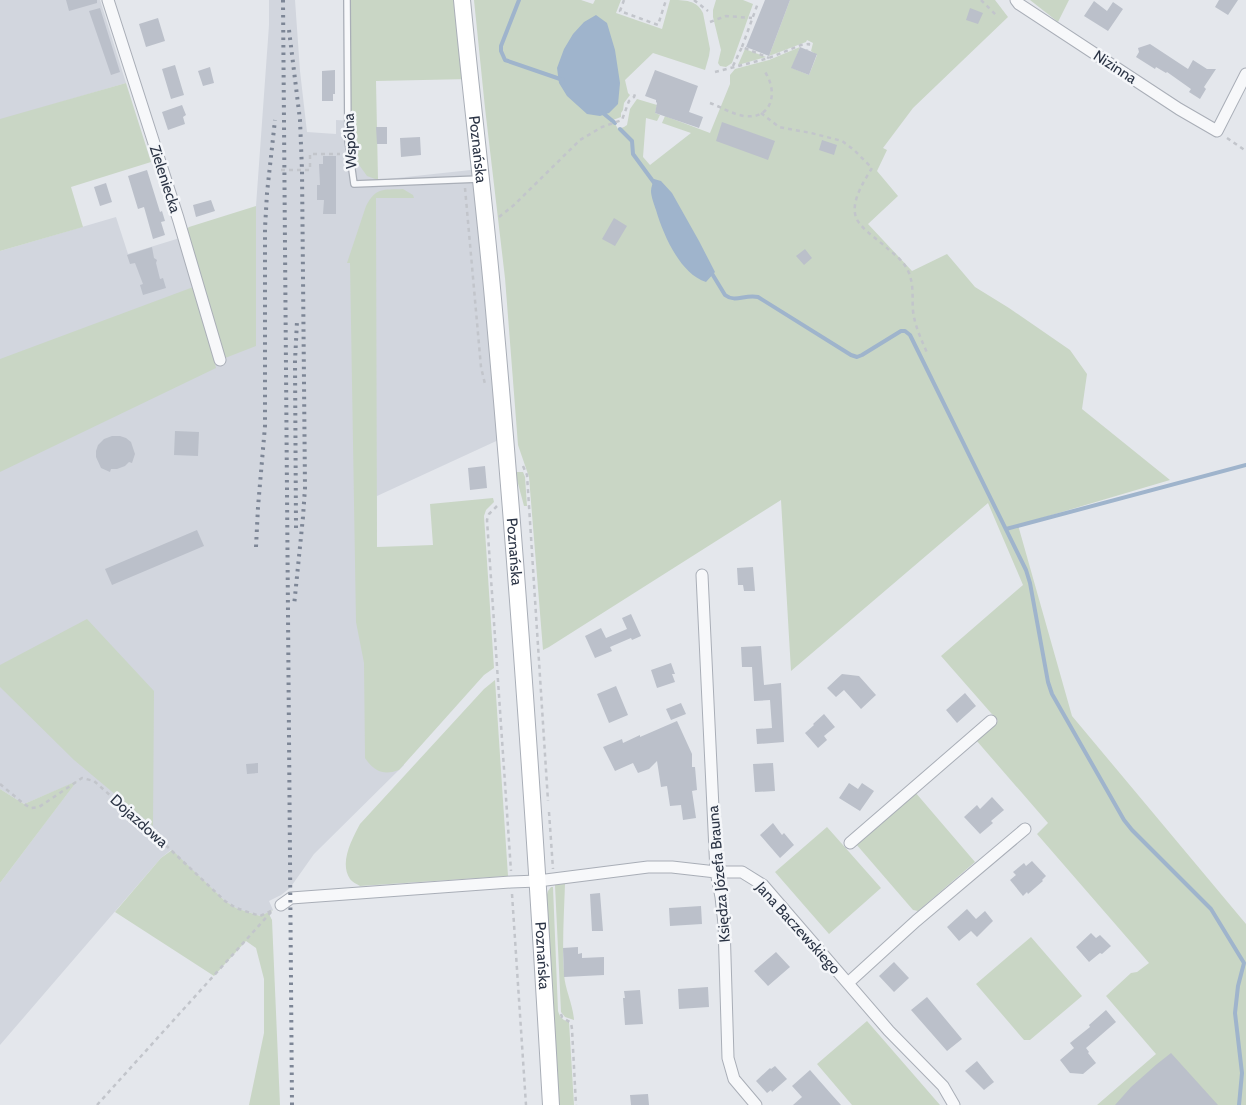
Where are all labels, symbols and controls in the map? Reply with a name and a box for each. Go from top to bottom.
street label: Nizinna [1090,46,1141,88]
street label: Wspólna [340,112,360,169]
street label: Poznańska [465,115,490,185]
street label: Zieleniecka [146,143,185,216]
street label: Poznańska [503,517,526,587]
street label: Dojazdowa [107,791,172,852]
street label: Księdza Józefa Brauna [704,804,734,943]
street label: Jana Baczewskiego [751,877,844,978]
street label: Poznańska [531,921,553,991]

